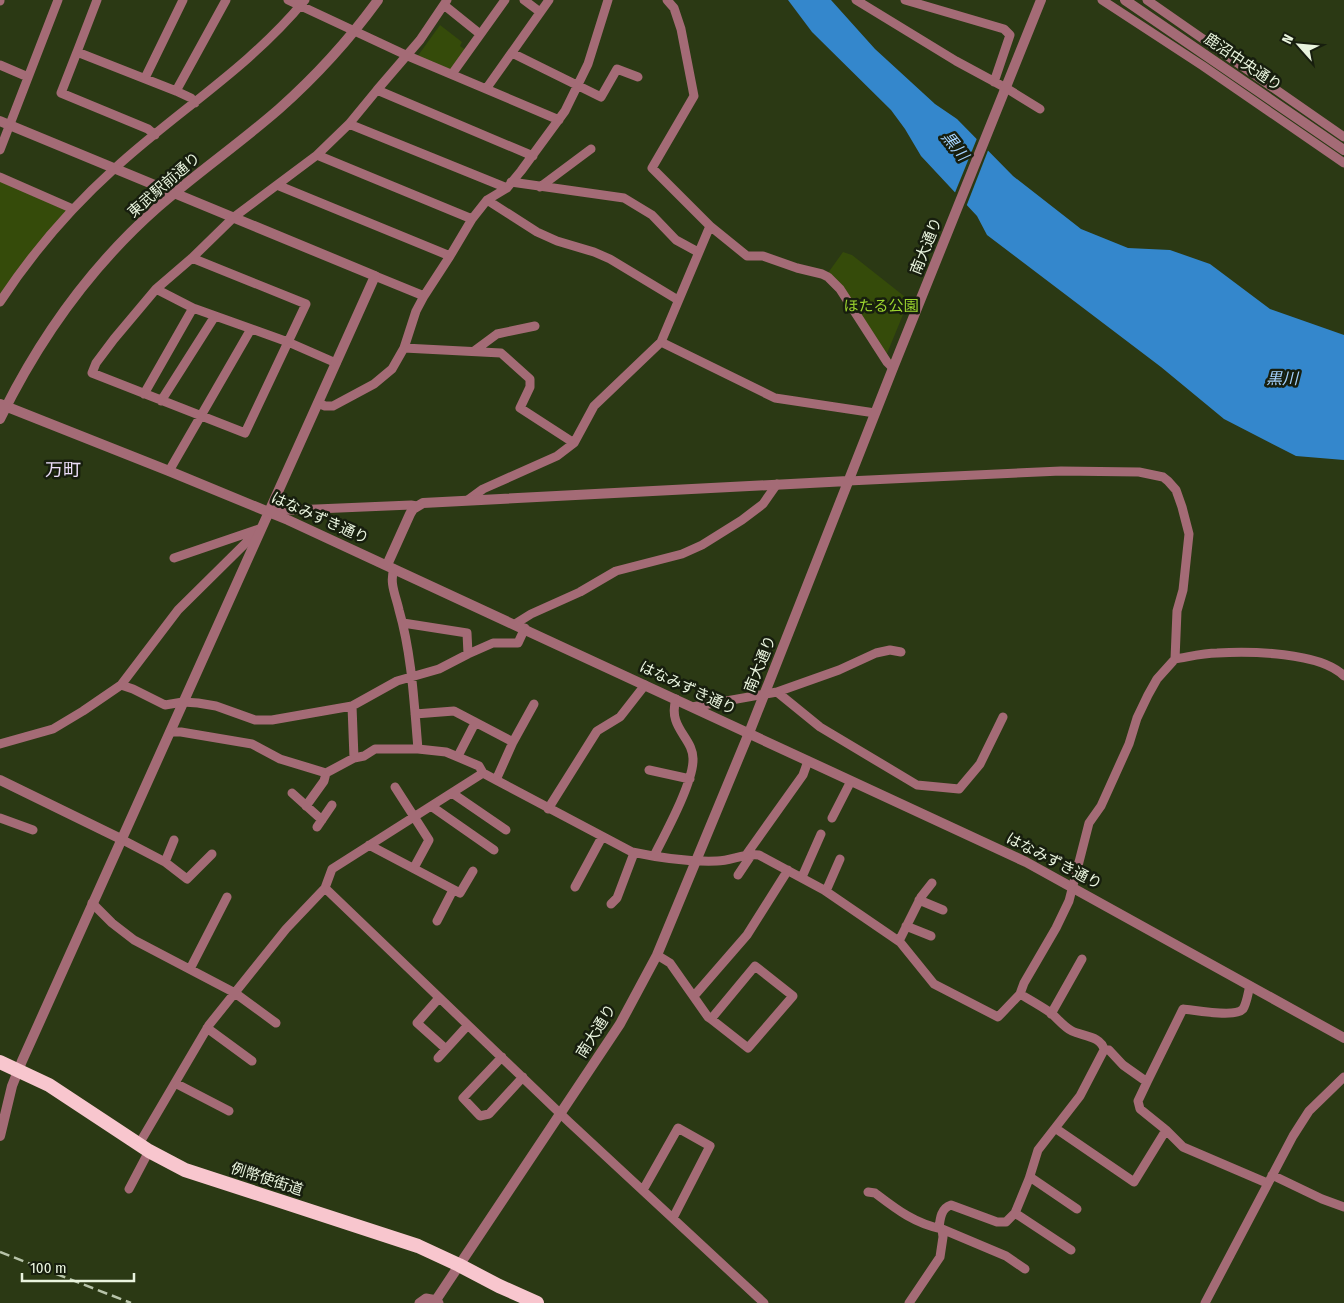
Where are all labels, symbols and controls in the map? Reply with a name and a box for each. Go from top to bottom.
north arrow [1274,20,1324,70]
street label: 鹿沼中央通り [1201,29,1285,95]
text: N [1278,32,1297,47]
water label: 黒川 [938,128,974,166]
street label: 東武駅前通り [124,149,204,221]
street label: 南大通り [906,215,946,277]
park label: ほたる公園 [843,297,919,315]
water label: 黒川 [1266,369,1300,388]
district label: 万町 [45,459,81,481]
street label: はなみずき通り [268,488,372,548]
street label: 南大通り [740,633,780,695]
street label: はなみずき通り [637,658,739,718]
street label: はなみずき通り [1003,829,1105,893]
street label: 南大通り [572,1001,620,1061]
street label: 例幣使街道 [229,1159,305,1199]
scale bar [22,1250,135,1282]
text: 100 m [30,1259,67,1277]

